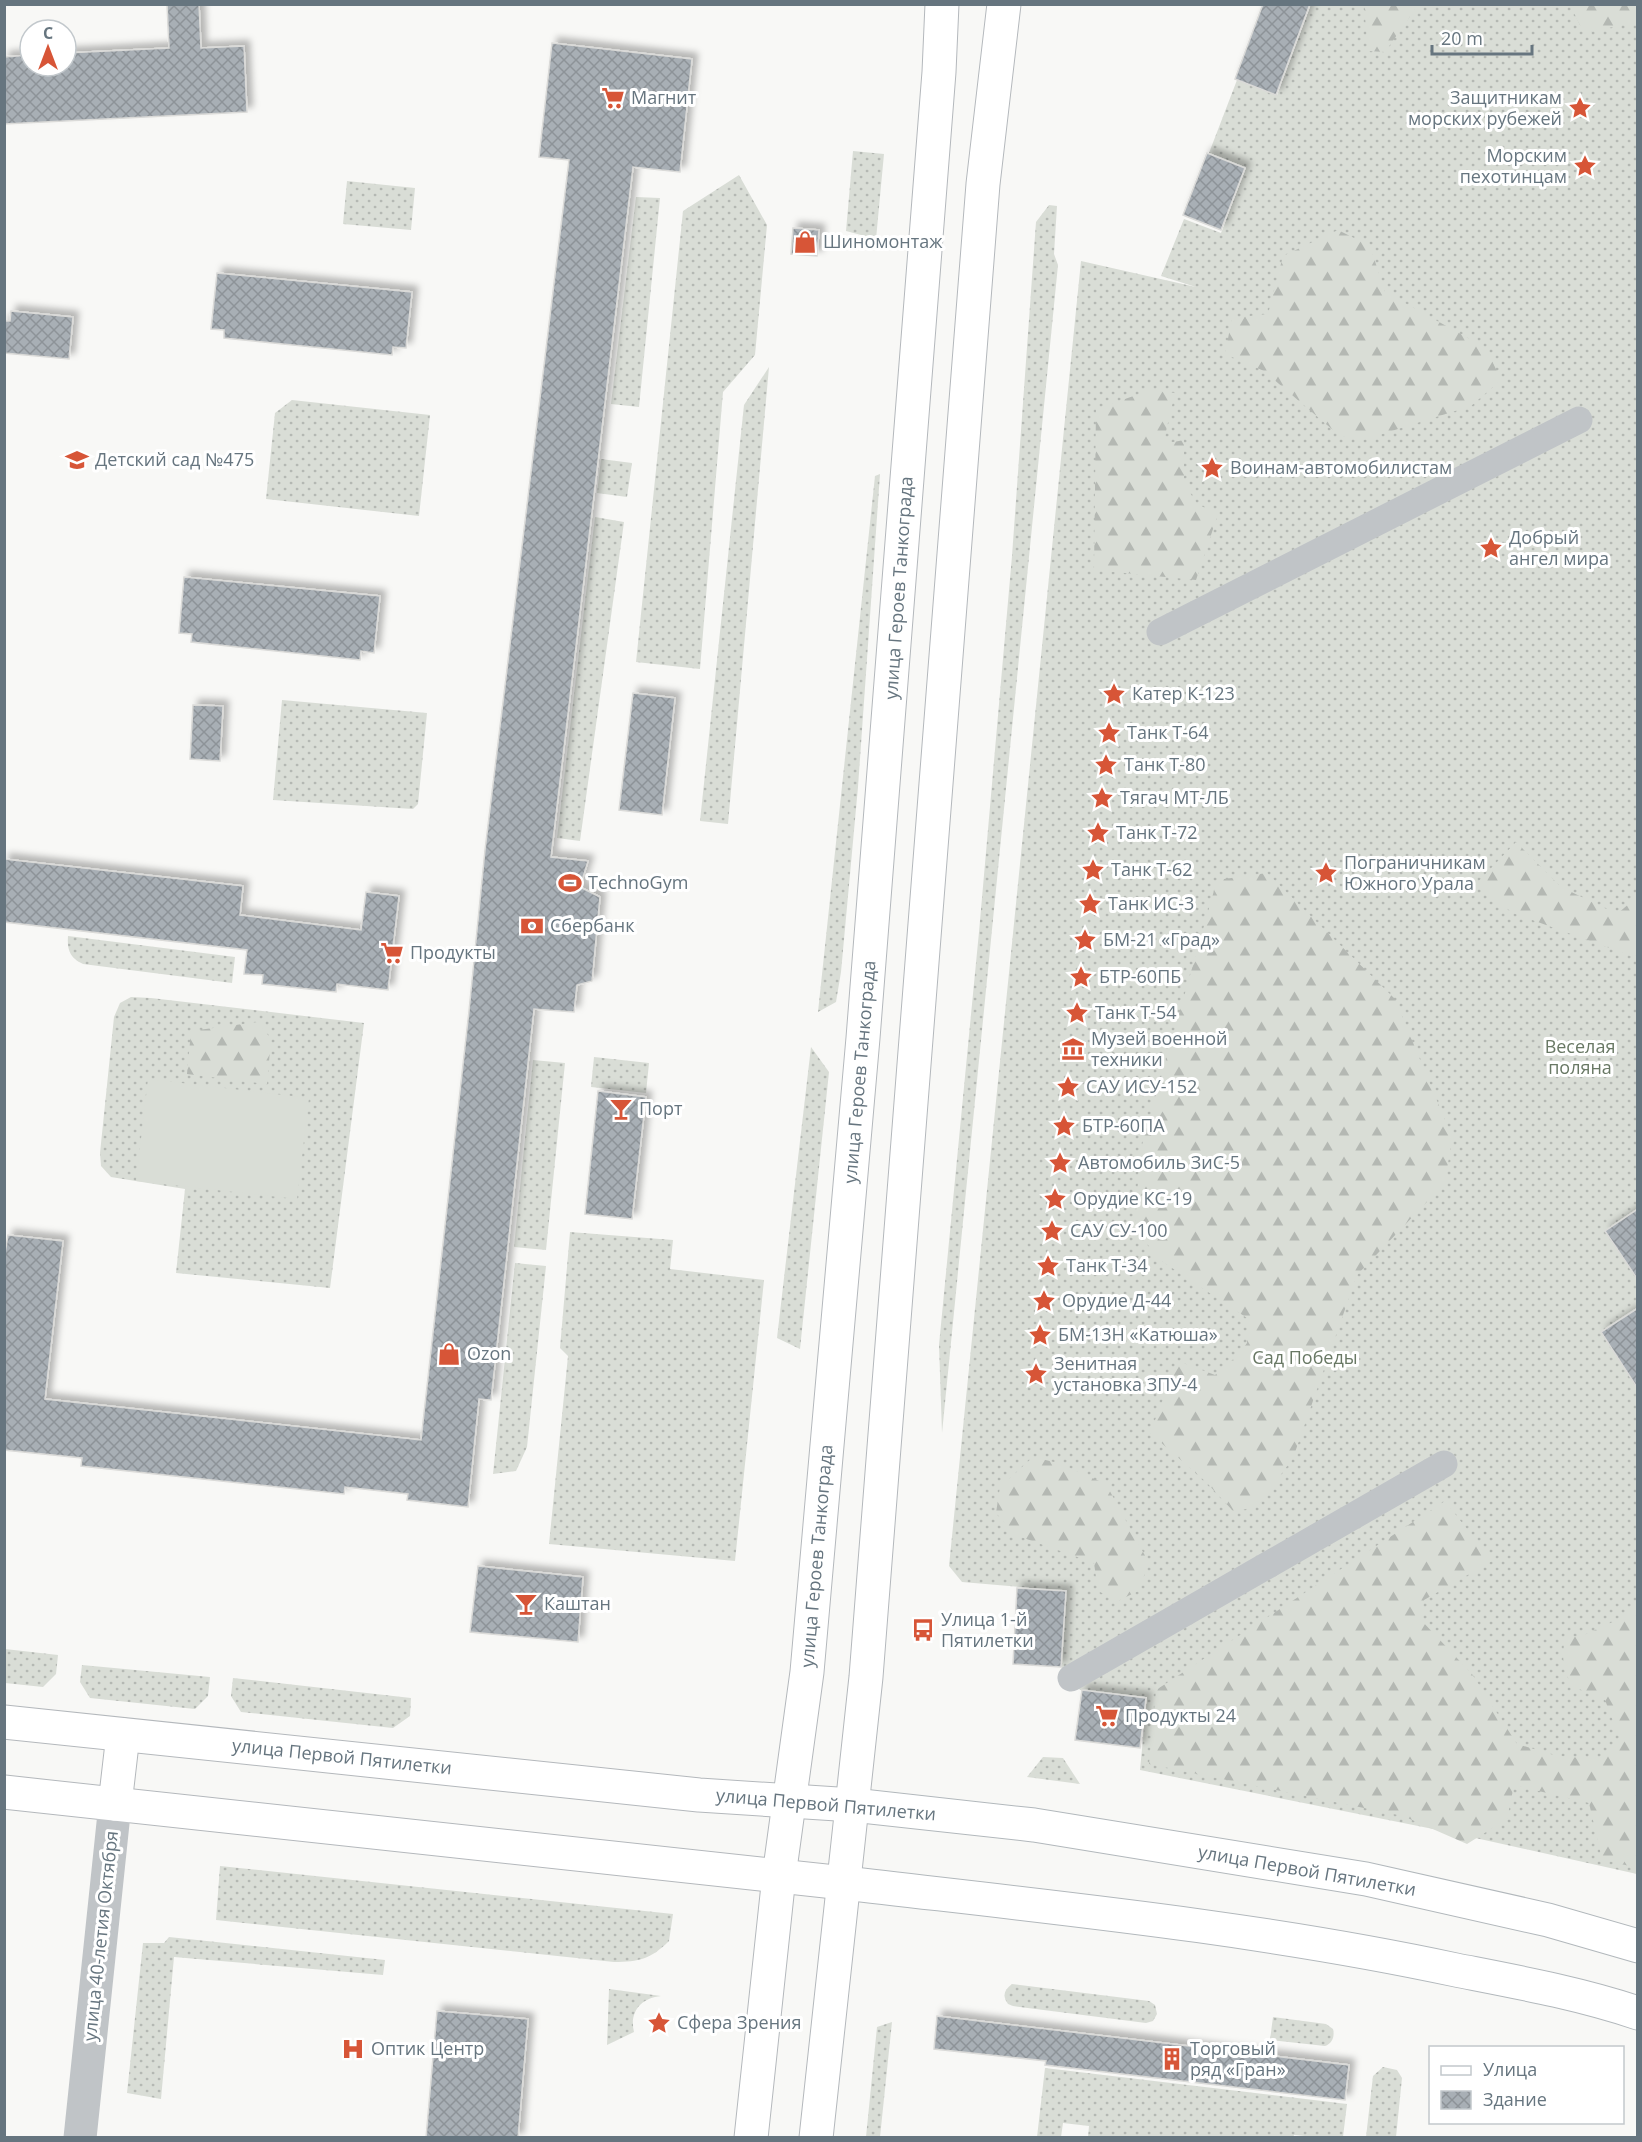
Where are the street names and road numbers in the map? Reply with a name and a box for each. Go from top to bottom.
street label: улица Героев Танкограда [878,476,918,700]
street label: улица Героев Танкограда [837,959,881,1184]
street label: улица Героев Танкограда [794,1443,838,1668]
street label: улица Первой Пятилетки [231,1733,453,1779]
street label: улица Первой Пятилетки [715,1782,937,1826]
street label: улица 40-летия Октября [77,1829,123,2042]
street label: улица Первой Пятилетки [1196,1839,1418,1901]

